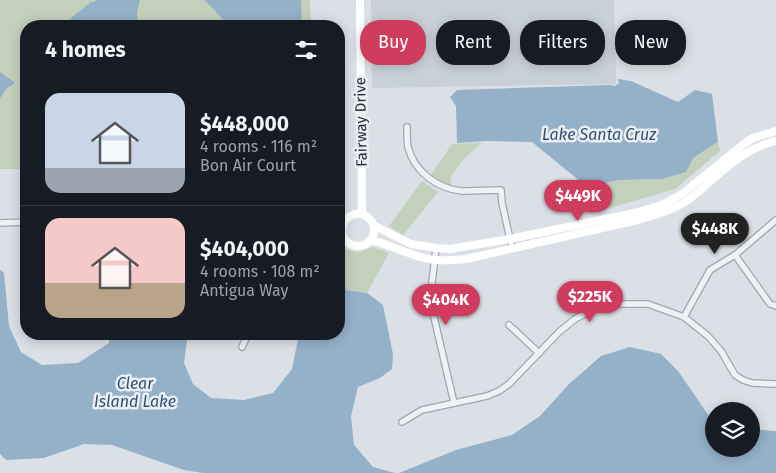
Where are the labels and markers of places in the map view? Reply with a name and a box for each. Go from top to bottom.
pin: $449K [543,180,613,222]
pin: $448K [680,212,750,255]
pin: $225K [555,280,625,323]
pin: $404K [411,284,481,326]

